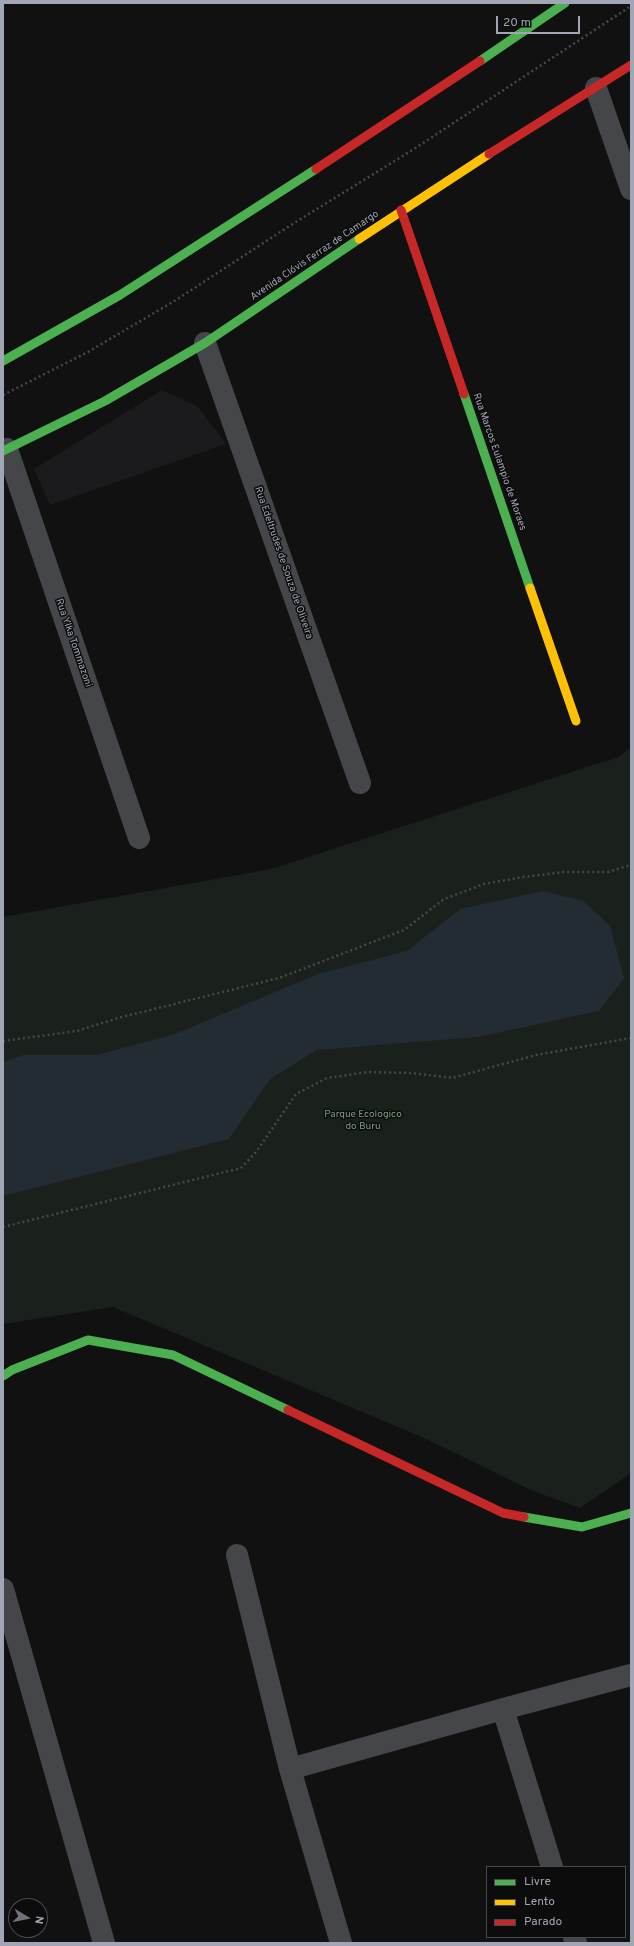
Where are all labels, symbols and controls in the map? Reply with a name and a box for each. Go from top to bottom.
scale bar [498,8,582,34]
text: 20 m [503,15,531,31]
street label: Avenida Clóvis Ferraz de Camargo [249,209,381,303]
street label: Rua Marcos Eulampio de Moraes [470,392,528,532]
street label: Rua Edeltrudes de Souza de Oliveira [251,485,315,641]
street label: Rua Ylka Tommazoni [52,597,94,689]
park label: Parque Ecologico do Buru [324,1109,402,1132]
legend [486,1866,626,1938]
text: Livre [524,1874,551,1890]
text: Lento [524,1894,555,1910]
north arrow [8,1898,48,1938]
text: Parado [524,1914,562,1930]
text: N [31,1915,46,1925]

